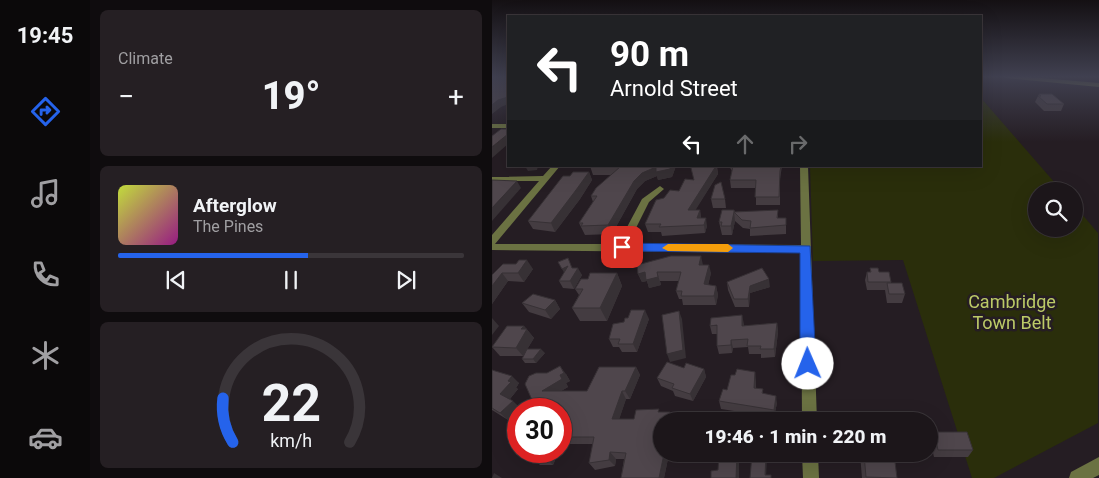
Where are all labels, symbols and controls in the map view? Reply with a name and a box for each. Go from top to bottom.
text: 19:45 [17,23,73,48]
text: 90 m [610,34,689,75]
icon: left [527,35,592,100]
text: Climate [118,49,173,68]
text: 19° [262,74,320,118]
text: Arnold Street [610,76,738,101]
text: − [118,80,134,113]
text: + [448,80,464,113]
icon: directions [28,94,63,129]
icon: left [678,130,706,158]
icon: ahead [731,130,759,158]
icon: right [784,130,812,158]
icon: music [28,176,63,211]
map controls [1028,182,1083,237]
button: search [1028,182,1083,237]
text: Afterglow [193,194,277,217]
text: The Pines [193,217,263,236]
pin [601,226,643,268]
icon: arrive [608,233,636,261]
icon: phone [28,257,63,292]
icon: previous [162,266,190,294]
icon: pause [277,266,305,294]
icon: next [392,266,420,294]
park label: Cambridge Town Belt [968,291,1056,333]
position arrow [781,337,833,389]
icon: climate [28,338,63,373]
text: 22 [261,373,321,434]
speed limit sign: 30 [507,398,572,463]
icon: car [28,420,63,455]
text: 19:46 · 1 min · 220 m [704,425,887,448]
text: km/h [270,430,312,451]

